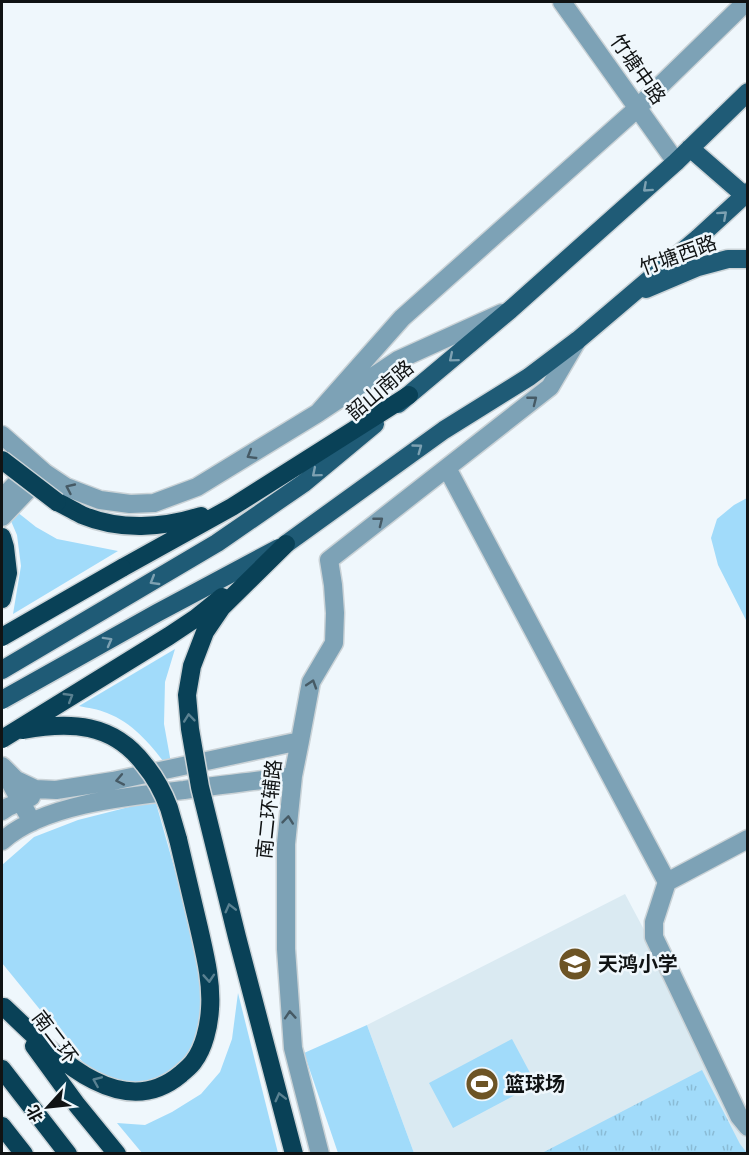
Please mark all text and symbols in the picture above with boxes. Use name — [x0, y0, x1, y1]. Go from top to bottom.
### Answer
street label: 竹塘中路 — [605, 30, 670, 109]
one-way arrow — [643, 181, 654, 192]
one-way arrow — [716, 211, 727, 222]
street label: 竹塘西路 — [637, 231, 720, 280]
one-way arrow — [449, 351, 460, 362]
street label: 韶山南路 — [342, 356, 418, 425]
one-way arrow — [526, 397, 537, 408]
one-way arrow — [412, 444, 423, 455]
one-way arrow — [247, 447, 257, 459]
one-way arrow — [312, 465, 323, 476]
one-way arrow — [66, 484, 77, 496]
one-way arrow — [373, 517, 384, 528]
one-way arrow — [150, 574, 160, 585]
one-way arrow — [101, 637, 112, 648]
one-way arrow — [305, 680, 317, 690]
one-way arrow — [63, 693, 73, 705]
one-way arrow — [183, 713, 196, 722]
street label: 南二环辅路 — [253, 758, 286, 860]
one-way arrow — [115, 773, 125, 786]
one-way arrow — [281, 815, 294, 825]
one-way arrow — [224, 904, 237, 914]
school or university icon: 天鸿小学 — [557, 946, 593, 982]
place label: 天鸿小学 — [598, 953, 678, 976]
one-way arrow — [202, 974, 215, 983]
street label: 南二环 — [27, 1006, 82, 1068]
one-way arrow — [284, 1010, 297, 1019]
sports icon: 篮球场 — [464, 1066, 500, 1102]
place label: 篮球场 — [505, 1073, 565, 1096]
one-way arrow — [92, 1076, 103, 1088]
north arrow — [18, 1077, 78, 1137]
one-way arrow — [274, 1092, 287, 1102]
text: 北 — [23, 1102, 47, 1125]

